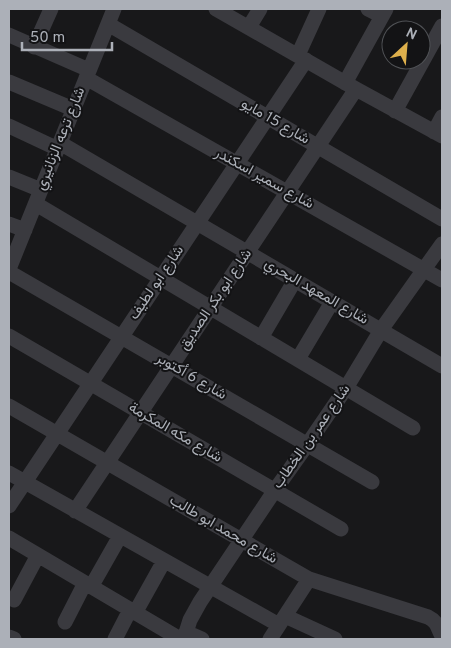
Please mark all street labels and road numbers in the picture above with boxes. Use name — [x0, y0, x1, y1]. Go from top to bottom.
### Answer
street label: شارع ترعه الزنانيري — [32, 85, 92, 194]
street label: شارع 15 مايو — [237, 95, 313, 149]
street label: شارع سمير اسكندر — [210, 143, 317, 214]
street label: شارع ابو لطيف — [125, 242, 189, 324]
street label: شارع ابو بكر الصديق — [175, 246, 257, 354]
street label: شارع المعهد البحري — [259, 254, 372, 331]
street label: شارع 6 أكتوبر — [151, 349, 230, 405]
street label: شارع عمر بن الخطاب — [269, 381, 355, 493]
street label: شارع مكه المكرمة — [125, 398, 225, 468]
street label: شارع محمد ابو طالب — [165, 491, 281, 569]

